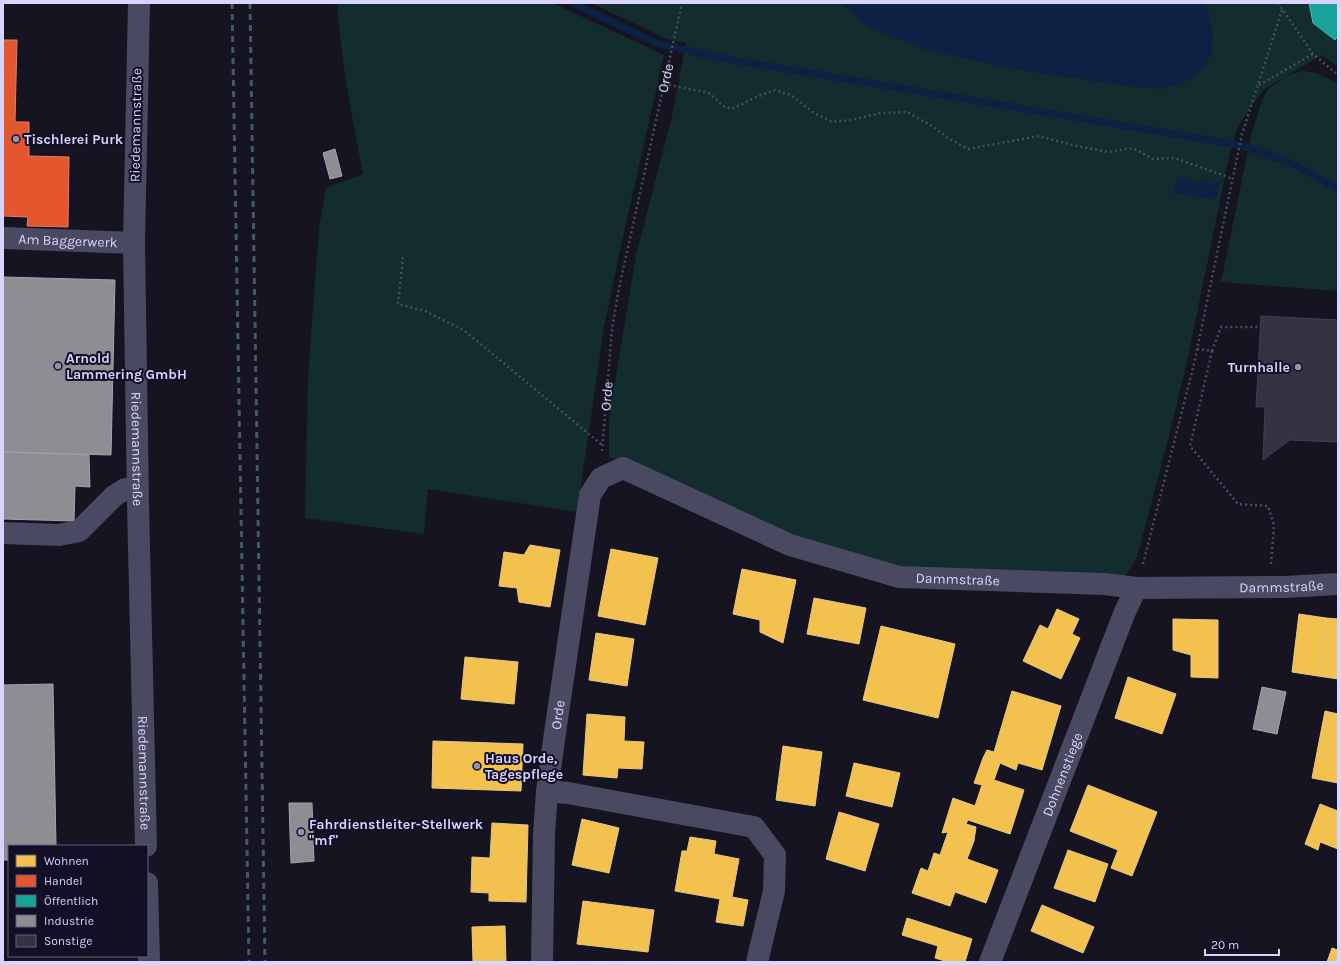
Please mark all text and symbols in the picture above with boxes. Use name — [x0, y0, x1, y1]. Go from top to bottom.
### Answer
street label: Orde — [654, 62, 677, 94]
street label: Riedemannstraße — [127, 68, 145, 182]
place label: Tischlerei Purk — [24, 131, 124, 148]
marker: Tischlerei Purk — [11, 134, 21, 144]
street label: Am Baggerwerk — [18, 230, 118, 251]
place label: Arnold Lammering GmbH — [66, 350, 187, 383]
place label: Turnhalle — [1228, 359, 1290, 376]
marker: Arnold Lammering GmbH — [53, 361, 63, 371]
marker: Turnhalle — [1293, 362, 1303, 372]
street label: Orde — [597, 381, 616, 412]
street label: Riedemannstraße — [128, 392, 147, 506]
street label: Dammstraße — [915, 569, 1000, 589]
street label: Dammstraße — [1239, 576, 1324, 596]
street label: Orde — [547, 699, 568, 731]
street label: Riedemannstraße — [134, 715, 154, 830]
street label: Dohnenstiege — [1038, 730, 1086, 819]
place label: Haus Orde, Tagespflege — [485, 750, 563, 783]
marker: Haus Orde, Tagespflege — [472, 761, 482, 771]
place label: Fahrdienstleiter-Stellwerk "mf" — [309, 816, 484, 849]
marker: Fahrdienstleiter-Stellwerk "mf" — [296, 827, 306, 837]
legend — [8, 845, 148, 957]
text: Wohnen — [44, 854, 89, 868]
text: Handel — [44, 874, 83, 888]
text: Öffentlich — [44, 894, 98, 908]
text: Industrie — [44, 914, 94, 928]
scale bar — [1205, 931, 1279, 957]
text: Sonstige — [44, 934, 92, 948]
text: 20 m — [1211, 938, 1239, 952]

